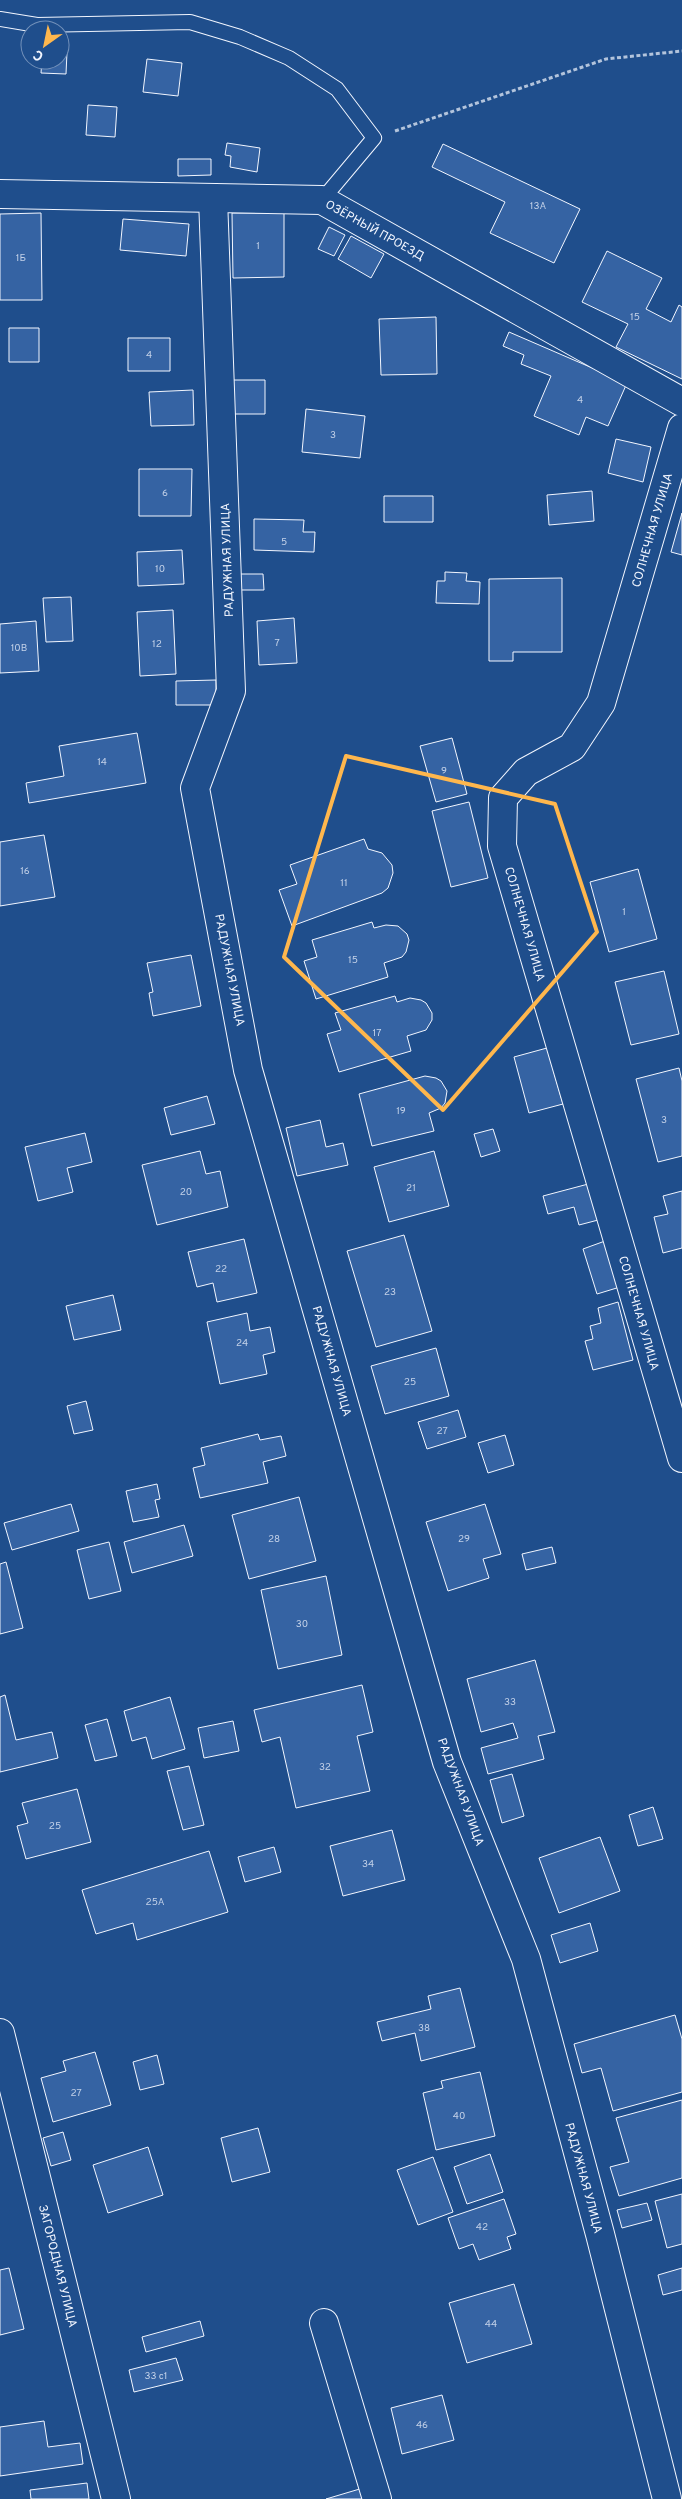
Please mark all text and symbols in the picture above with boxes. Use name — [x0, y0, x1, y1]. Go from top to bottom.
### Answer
north arrow — [20, 20, 70, 70]
text: С — [30, 45, 47, 64]
street label: ОЗЁРНЫЙ ПРОЕЗД — [322, 197, 427, 265]
house number: 13А — [530, 200, 546, 213]
house number: 1 — [256, 240, 260, 253]
house number: 1Б — [16, 252, 26, 265]
house number: 15 — [630, 311, 640, 324]
house number: 4 — [146, 349, 152, 362]
house number: 4 — [577, 394, 583, 407]
house number: 3 — [330, 429, 336, 442]
street label: СОЛНЕЧНАЯ УЛИЦА — [629, 471, 677, 589]
house number: 6 — [162, 487, 168, 500]
street label: РАДУЖНАЯ УЛИЦА — [218, 503, 238, 617]
house number: 5 — [281, 536, 287, 549]
house number: 10 — [155, 563, 165, 576]
house number: 7 — [274, 637, 280, 650]
house number: 12 — [152, 638, 162, 651]
house number: 10В — [11, 642, 27, 655]
house number: 14 — [97, 756, 107, 769]
house number: 9 — [441, 765, 447, 778]
house number: 16 — [20, 865, 30, 878]
street label: СОЛНЕЧНАЯ УЛИЦА — [500, 865, 548, 983]
house number: 11 — [340, 877, 348, 890]
house number: 1 — [622, 906, 626, 919]
street label: РАДУЖНАЯ УЛИЦА — [210, 913, 248, 1028]
house number: 15 — [348, 954, 358, 967]
house number: 17 — [373, 1027, 381, 1040]
house number: 19 — [396, 1105, 406, 1118]
house number: 3 — [661, 1114, 667, 1127]
house number: 21 — [406, 1182, 416, 1195]
house number: 20 — [180, 1186, 192, 1199]
street label: СОЛНЕЧНАЯ УЛИЦА — [614, 1254, 662, 1372]
house number: 22 — [215, 1263, 227, 1276]
house number: 23 — [384, 1286, 396, 1299]
street label: РАДУЖНАЯ УЛИЦА — [308, 1304, 354, 1418]
house number: 24 — [236, 1337, 248, 1350]
house number: 25 — [404, 1376, 416, 1389]
house number: 27 — [436, 1425, 448, 1438]
house number: 28 — [268, 1533, 280, 1546]
house number: 29 — [458, 1533, 470, 1546]
house number: 30 — [296, 1618, 308, 1631]
house number: 33 — [504, 1696, 516, 1709]
street label: РАДУЖНАЯ УЛИЦА — [433, 1736, 487, 1849]
house number: 32 — [319, 1761, 331, 1774]
house number: 25 — [49, 1820, 61, 1833]
house number: 34 — [362, 1858, 374, 1871]
house number: 25А — [146, 1896, 165, 1909]
house number: 38 — [418, 2022, 430, 2035]
house number: 27 — [70, 2087, 82, 2100]
house number: 40 — [453, 2110, 465, 2123]
street label: РАДУЖНАЯ УЛИЦА — [561, 2121, 606, 2235]
street label: ЗАГОРОДНАЯ УЛИЦА — [34, 2203, 80, 2329]
house number: 42 — [476, 2221, 488, 2234]
house number: 44 — [485, 2318, 497, 2331]
house number: 33 с1 — [144, 2370, 168, 2383]
house number: 46 — [416, 2419, 428, 2432]

